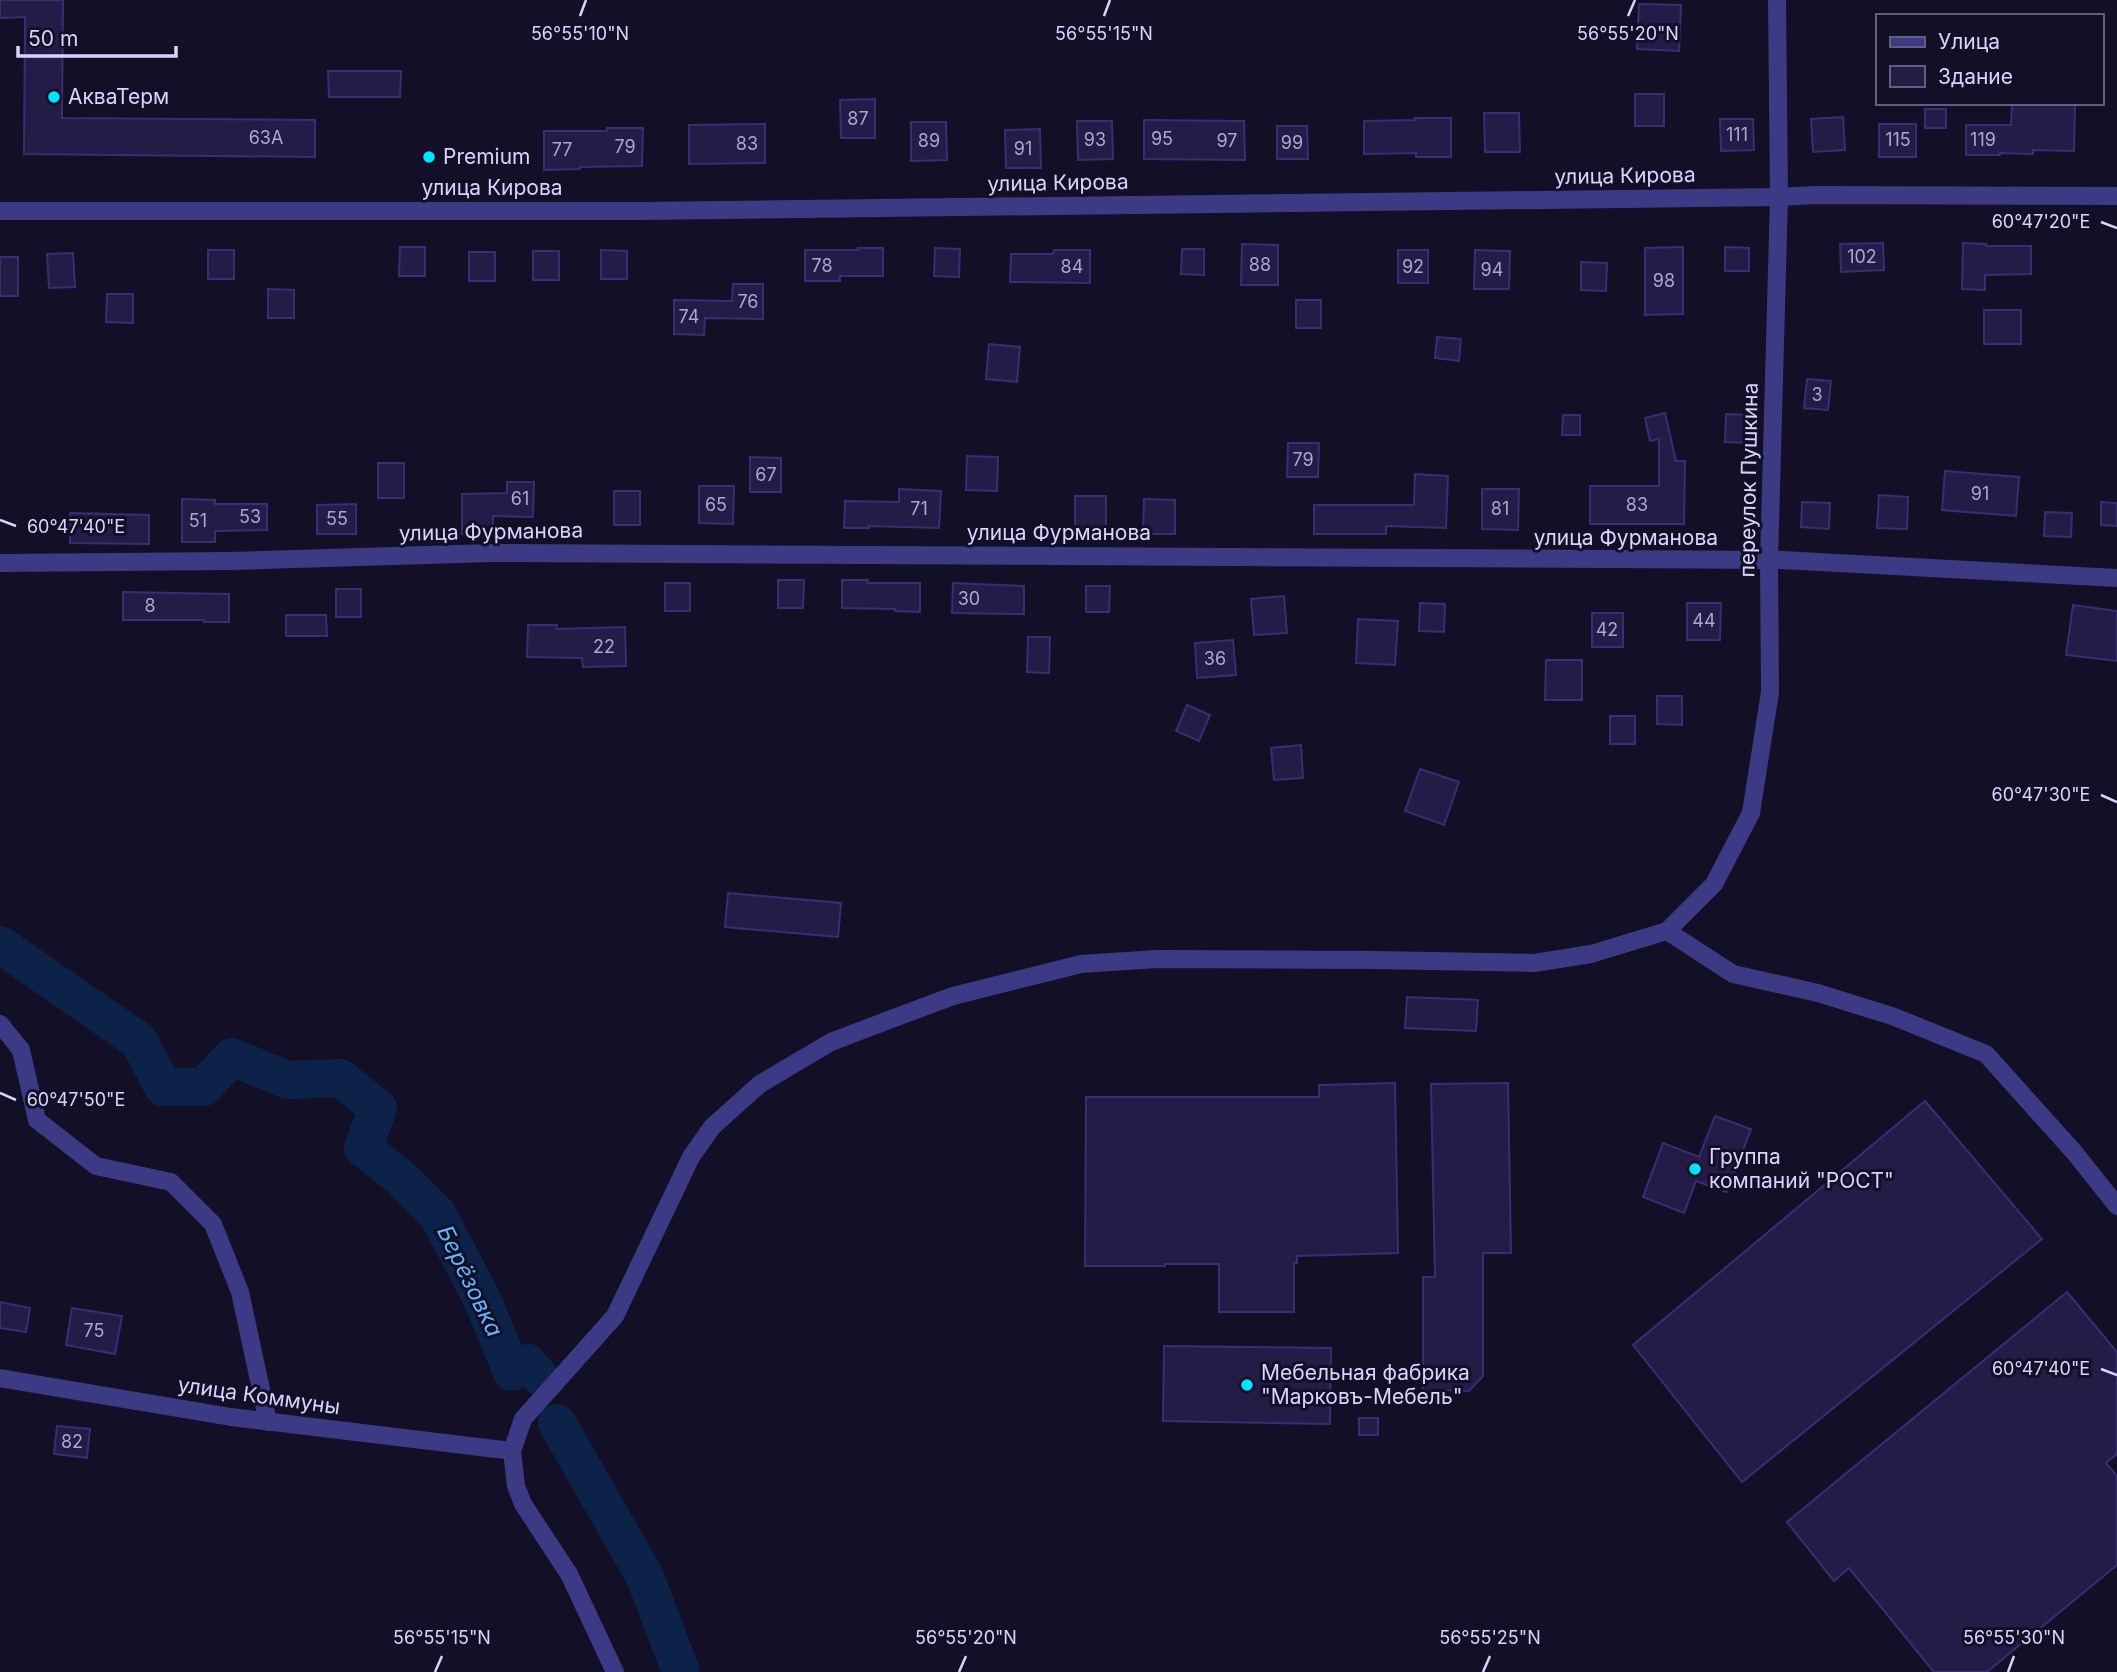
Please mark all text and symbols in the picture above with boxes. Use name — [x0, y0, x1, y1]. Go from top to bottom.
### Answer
scale bar — [18, 14, 175, 58]
legend — [1876, 14, 2103, 105]
text: 56°55'10"N — [531, 23, 629, 44]
text: 56°55'15"N — [1055, 23, 1153, 44]
text: 56°55'20"N — [1577, 23, 1679, 44]
text: 50 m — [28, 26, 78, 51]
text: Улица — [1938, 29, 2000, 54]
text: Здание — [1938, 64, 2013, 89]
place label: АкваТерм — [68, 84, 169, 109]
marker: АкваТерм — [46, 89, 62, 105]
house number: 87 — [847, 108, 869, 129]
house number: 111 — [1726, 124, 1748, 145]
house number: 63А — [249, 127, 283, 148]
house number: 95 — [1151, 128, 1173, 149]
house number: 93 — [1084, 129, 1106, 150]
house number: 115 — [1885, 129, 1911, 150]
house number: 119 — [1970, 129, 1996, 150]
house number: 89 — [918, 130, 940, 151]
house number: 97 — [1217, 130, 1238, 151]
house number: 99 — [1281, 132, 1303, 153]
house number: 83 — [736, 133, 758, 154]
house number: 79 — [614, 136, 636, 157]
house number: 91 — [1014, 138, 1032, 159]
house number: 77 — [552, 139, 572, 160]
place label: Premium — [443, 144, 531, 169]
marker: Premium — [421, 149, 437, 165]
street label: улица Кирова — [1554, 162, 1696, 189]
street label: улица Кирова — [987, 169, 1129, 196]
street label: улица Кирова — [421, 175, 563, 200]
text: 60°47'20"E — [1992, 211, 2090, 232]
house number: 102 — [1847, 246, 1877, 267]
house number: 88 — [1249, 254, 1271, 275]
house number: 78 — [811, 255, 833, 276]
house number: 84 — [1061, 256, 1083, 277]
house number: 92 — [1402, 256, 1424, 277]
house number: 94 — [1481, 259, 1503, 280]
house number: 98 — [1653, 270, 1675, 291]
house number: 76 — [737, 291, 759, 312]
house number: 74 — [679, 306, 699, 327]
street label: переулок Пушкина — [1734, 382, 1763, 578]
house number: 3 — [1811, 384, 1823, 405]
house number: 79 — [1292, 449, 1314, 470]
house number: 67 — [755, 464, 777, 485]
house number: 91 — [1971, 483, 1989, 504]
house number: 61 — [511, 488, 529, 509]
house number: 65 — [705, 494, 727, 515]
house number: 83 — [1626, 494, 1648, 515]
house number: 71 — [910, 498, 928, 519]
house number: 81 — [1491, 498, 1509, 519]
house number: 53 — [239, 506, 261, 527]
house number: 55 — [326, 508, 348, 529]
house number: 51 — [189, 510, 207, 531]
text: 60°47'40"E — [27, 516, 125, 537]
street label: улица Фурманова — [399, 517, 583, 546]
street label: улица Фурманова — [967, 520, 1151, 545]
street label: улица Фурманова — [1534, 525, 1718, 550]
house number: 30 — [958, 588, 980, 609]
house number: 8 — [144, 595, 156, 616]
house number: 44 — [1692, 610, 1716, 631]
house number: 42 — [1596, 619, 1618, 640]
house number: 22 — [593, 636, 615, 657]
house number: 36 — [1204, 648, 1226, 669]
text: 60°47'30"E — [1992, 784, 2090, 805]
text: 60°47'50"E — [27, 1089, 125, 1110]
place label: Группа компаний "РОСТ" — [1709, 1144, 1894, 1193]
marker: Группа компаний "РОСТ" — [1687, 1161, 1703, 1177]
water label: Берёзовка — [431, 1221, 509, 1341]
house number: 75 — [84, 1320, 104, 1341]
text: 60°47'40"E — [1992, 1358, 2090, 1379]
place label: Мебельная фабрика "Марковъ-Мебель" — [1261, 1360, 1470, 1409]
street label: улица Коммуны — [176, 1372, 342, 1419]
marker: Мебельная фабрика "Марковъ-Мебель" — [1239, 1377, 1255, 1393]
house number: 82 — [61, 1431, 83, 1452]
text: 56°55'15"N — [393, 1627, 491, 1648]
text: 56°55'20"N — [915, 1627, 1017, 1648]
text: 56°55'25"N — [1439, 1627, 1541, 1648]
text: 56°55'30"N — [1963, 1627, 2065, 1648]

